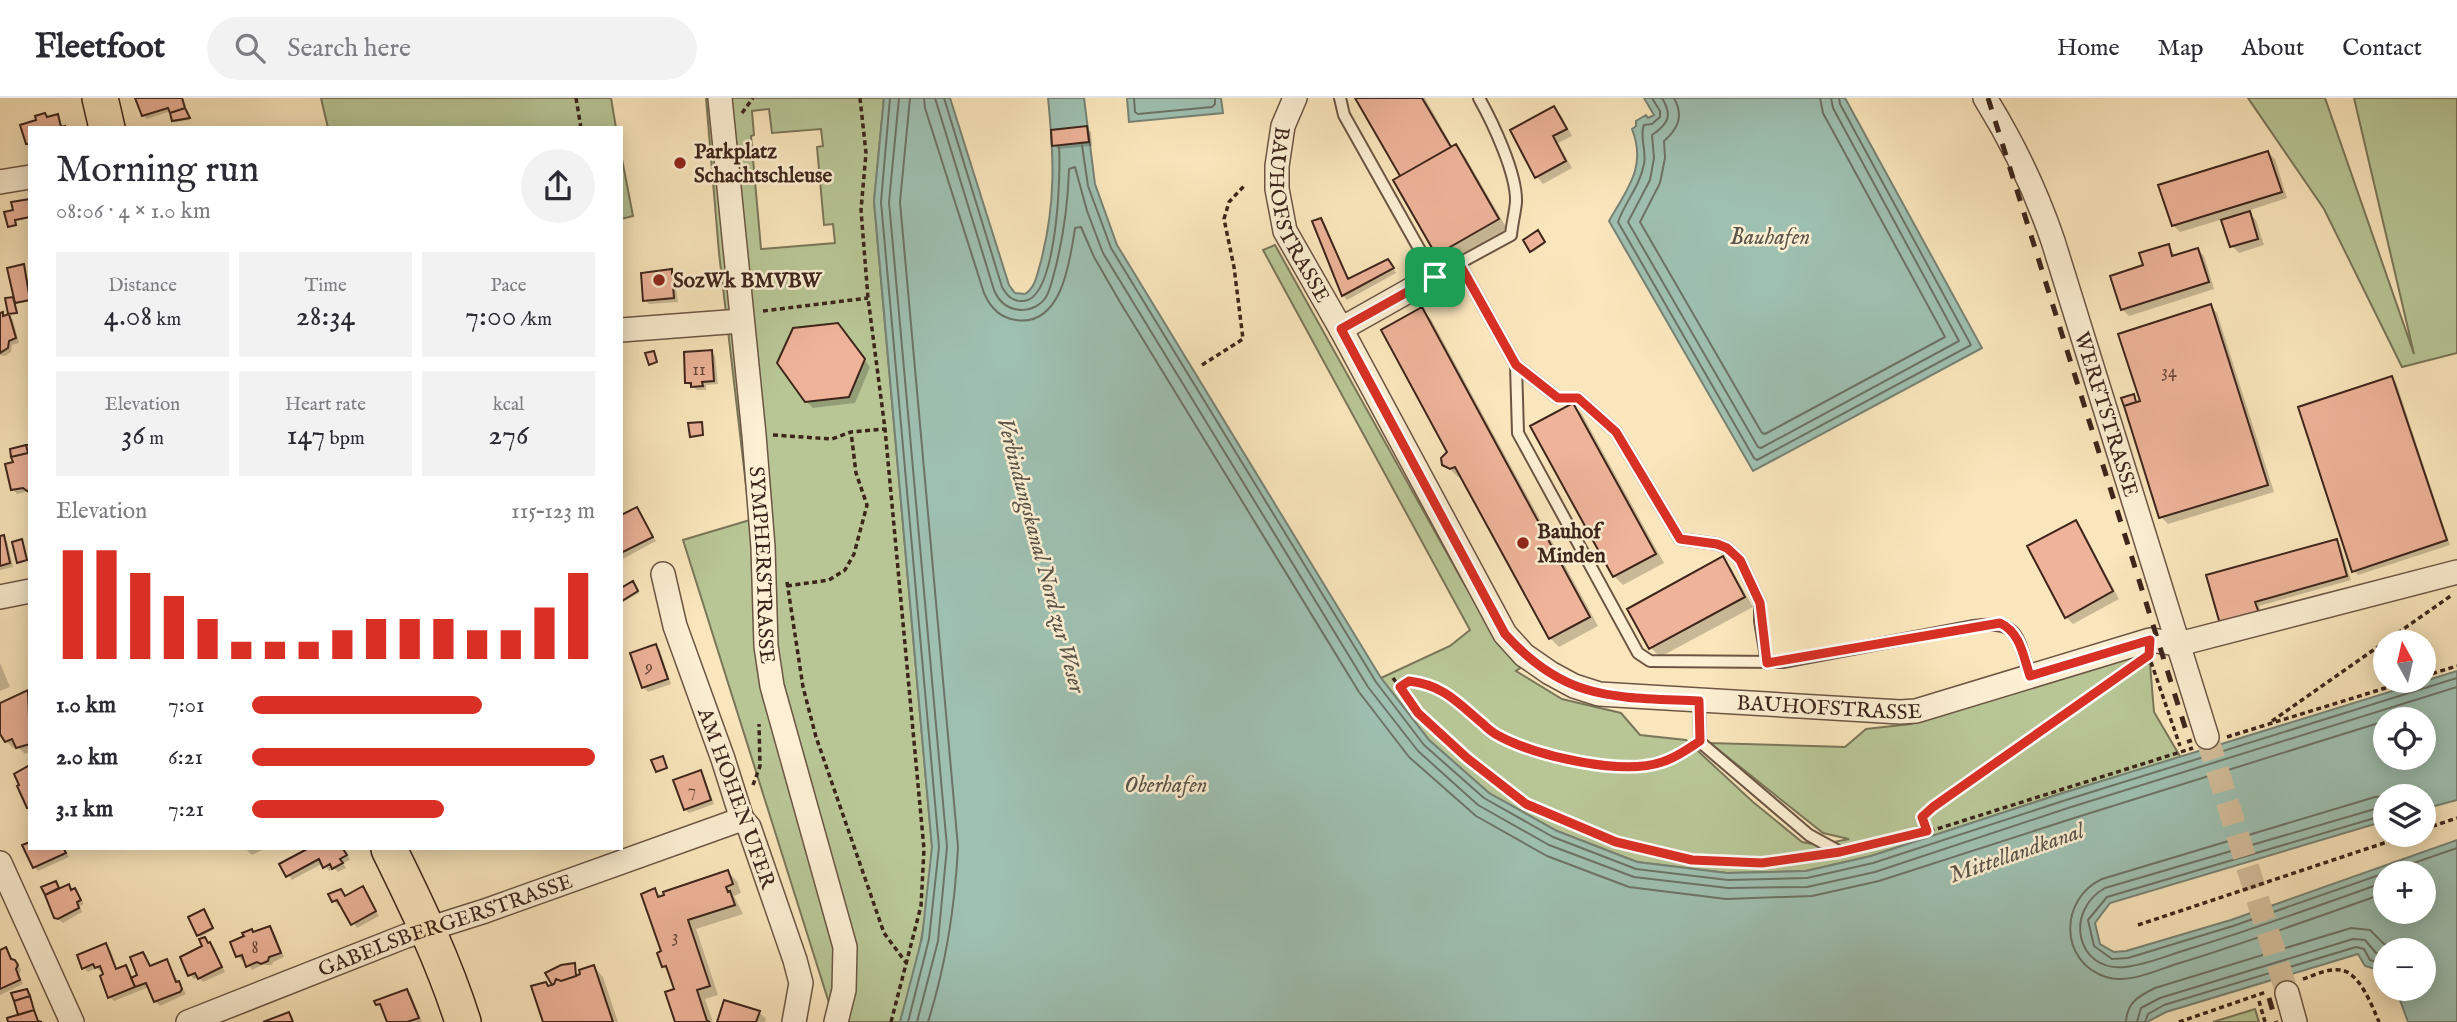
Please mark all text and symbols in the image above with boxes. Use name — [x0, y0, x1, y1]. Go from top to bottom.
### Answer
search box — [207, 17, 697, 80]
text: Fleetfoot — [35, 27, 165, 69]
icon: search — [231, 29, 269, 67]
text: Search here — [287, 32, 411, 65]
text: Home — [2057, 33, 2120, 64]
text: Map — [2158, 33, 2204, 64]
text: About — [2242, 33, 2304, 64]
text: Contact — [2342, 33, 2422, 64]
street label: BAUHOFSTRASSE — [1261, 124, 1335, 308]
place label: Parkplatz Schachtschleuse — [694, 139, 833, 190]
text: Morning run — [56, 147, 259, 195]
button: share — [521, 149, 595, 223]
marker: Parkplatz Schachtschleuse — [672, 155, 688, 171]
text: 08:06 · 4 × 1.0 km — [56, 197, 211, 226]
water label: Bauhafen — [1730, 223, 1810, 252]
pin — [1405, 247, 1465, 307]
icon: arrive — [1416, 258, 1454, 296]
place label: SozWk BMVBW — [673, 268, 823, 295]
marker: SozWk BMVBW — [651, 272, 667, 288]
text: Distance — [108, 274, 177, 298]
text: Time — [304, 274, 347, 298]
text: Pace — [491, 274, 526, 298]
text: 4.08 — [104, 298, 152, 336]
text: 28:34 — [296, 298, 355, 336]
text: 7:00 — [465, 298, 516, 336]
text: km — [152, 308, 181, 332]
text: /km — [516, 308, 552, 332]
street label: WERFTSTRASSE — [2067, 329, 2144, 501]
house number: 11 — [692, 359, 706, 382]
house number: 34 — [2161, 361, 2177, 384]
text: Elevation — [105, 393, 180, 417]
text: Heart rate — [285, 393, 366, 417]
text: kcal — [493, 393, 524, 417]
water label: Verbindungskanal Nord zur Weser — [989, 415, 1092, 698]
text: 36 — [121, 417, 145, 455]
text: 147 — [286, 417, 325, 455]
text: 276 — [488, 417, 529, 455]
text: m — [145, 427, 164, 451]
text: bpm — [325, 427, 365, 451]
street label: SYMPHERSTRASSE — [742, 465, 781, 666]
text: Elevation — [56, 497, 147, 526]
text: 115–123 m — [511, 497, 595, 526]
place label: Bauhof Minden — [1537, 519, 1606, 570]
marker: Bauhof Minden — [1515, 535, 1531, 551]
north arrow — [2373, 630, 2436, 693]
map controls — [2373, 630, 2436, 1001]
house number: 9 — [644, 656, 653, 679]
street label: BAUHOFSTRASSE — [1736, 690, 1923, 727]
text: 1.0 km — [56, 691, 116, 720]
text: 7:01 — [168, 691, 205, 720]
street label: AM HOHEN UFER — [690, 703, 781, 894]
button: locate — [2373, 707, 2436, 770]
text: 2.0 km — [56, 743, 118, 772]
text: 6:21 — [168, 743, 203, 772]
water label: Oberhafen — [1124, 771, 1208, 800]
house number: 7 — [688, 780, 696, 803]
button: layers — [2373, 784, 2436, 847]
text: 3.1 km — [56, 795, 113, 824]
text: 7:21 — [168, 795, 204, 824]
water label: Mittellandkanal — [1945, 816, 2089, 890]
button: + — [2373, 861, 2436, 924]
street label: GABELSBERGERSTRASSE — [315, 869, 577, 984]
house number: 3 — [672, 926, 678, 949]
house number: 8 — [251, 937, 259, 960]
button: − — [2373, 938, 2436, 1001]

